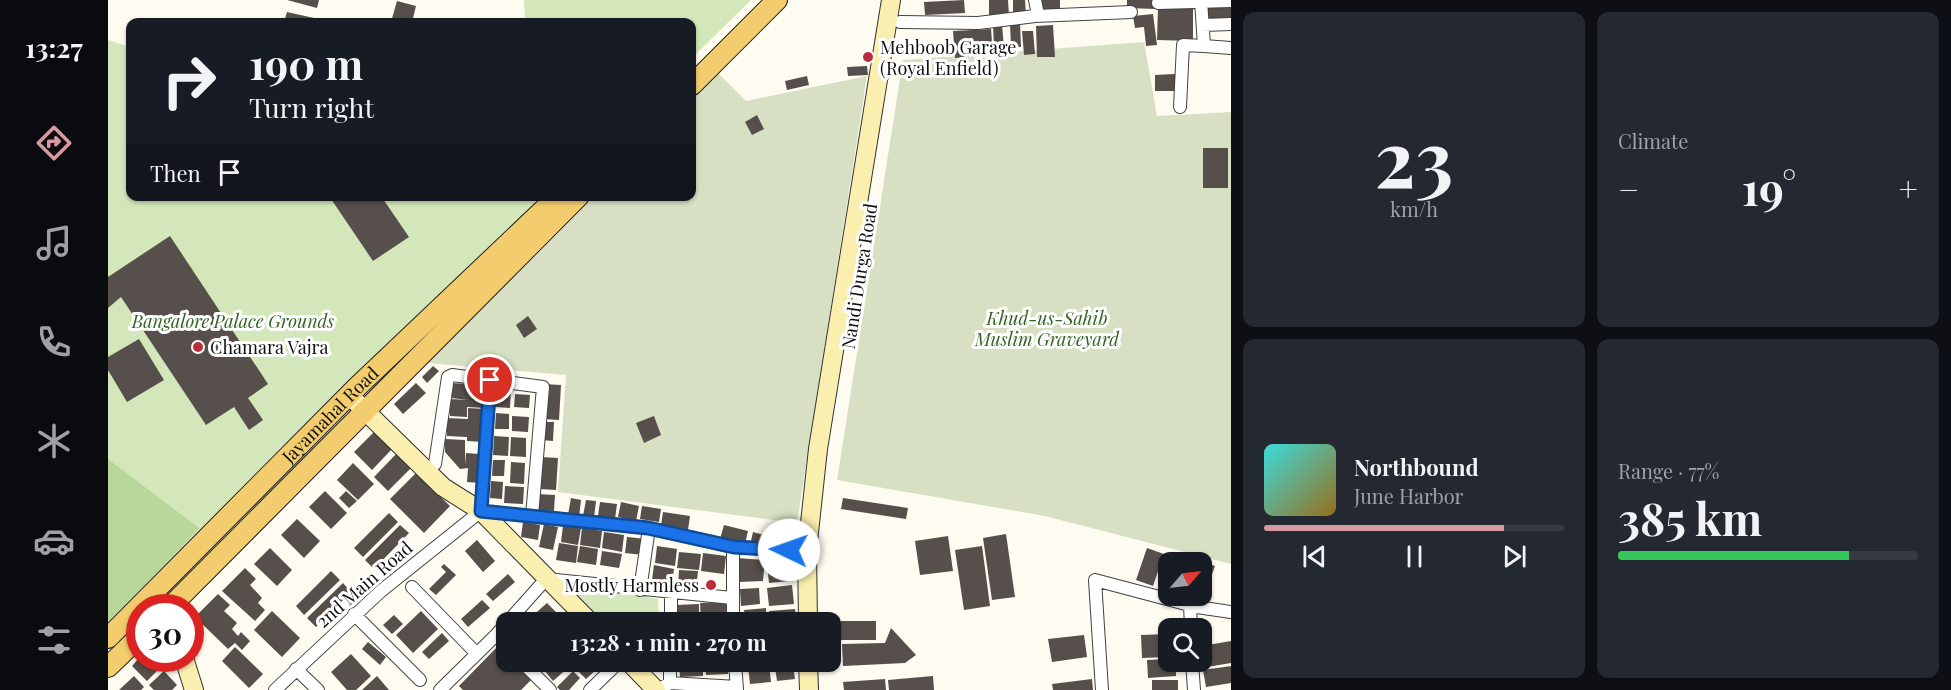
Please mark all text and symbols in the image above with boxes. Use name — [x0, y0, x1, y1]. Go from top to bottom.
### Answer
text: 13:27 — [25, 29, 83, 65]
text: 190 m — [249, 35, 363, 91]
place label: Mehboob Garage (Royal Enfield) — [880, 35, 1016, 80]
icon: right — [150, 42, 228, 120]
marker: Mehboob Garage (Royal Enfield) — [861, 50, 875, 64]
text: Turn right — [249, 89, 374, 125]
text: 23 — [1375, 104, 1453, 208]
icon: directions — [33, 122, 75, 164]
text: Climate — [1618, 127, 1688, 154]
icon: arrive — [213, 156, 246, 189]
text: 19° — [1742, 157, 1796, 217]
text: Then — [150, 158, 201, 188]
text: − — [1618, 166, 1639, 210]
text: + — [1899, 166, 1918, 210]
text: km/h — [1390, 195, 1438, 222]
street label: Nandi Durga Road — [836, 201, 882, 351]
icon: music — [33, 222, 75, 264]
park label: Khud-us-Sahib Muslim Graveyard — [974, 306, 1120, 351]
park label: Bangalore Palace Grounds — [131, 309, 334, 333]
icon: phone — [33, 321, 75, 363]
place label: Chamara Vajra — [210, 335, 329, 359]
marker: Chamara Vajra — [191, 340, 205, 354]
pin — [464, 354, 515, 405]
street label: Jayamahal Road — [276, 361, 384, 469]
icon: arrive — [473, 363, 506, 396]
icon: climate — [33, 420, 75, 462]
text: Northbound — [1354, 452, 1479, 482]
text: Range · 77% — [1618, 457, 1719, 484]
text: June Harbor — [1354, 482, 1464, 509]
text: 385 km — [1618, 487, 1762, 547]
position arrow — [757, 518, 821, 582]
icon: car — [33, 520, 75, 562]
street label: 2nd Main Road — [311, 535, 418, 633]
icon: previous — [1298, 540, 1331, 573]
icon: pause — [1398, 540, 1431, 573]
icon: next — [1498, 540, 1531, 573]
north arrow — [1158, 552, 1212, 606]
map controls — [1158, 552, 1212, 672]
place label: Mostly Harmless — [564, 573, 699, 597]
marker: Mostly Harmless — [704, 578, 718, 592]
speed limit sign: 30 — [126, 594, 204, 672]
button: search — [1158, 618, 1212, 672]
icon: filters — [33, 619, 75, 661]
text: 13:28 · 1 min · 270 m — [570, 627, 767, 657]

